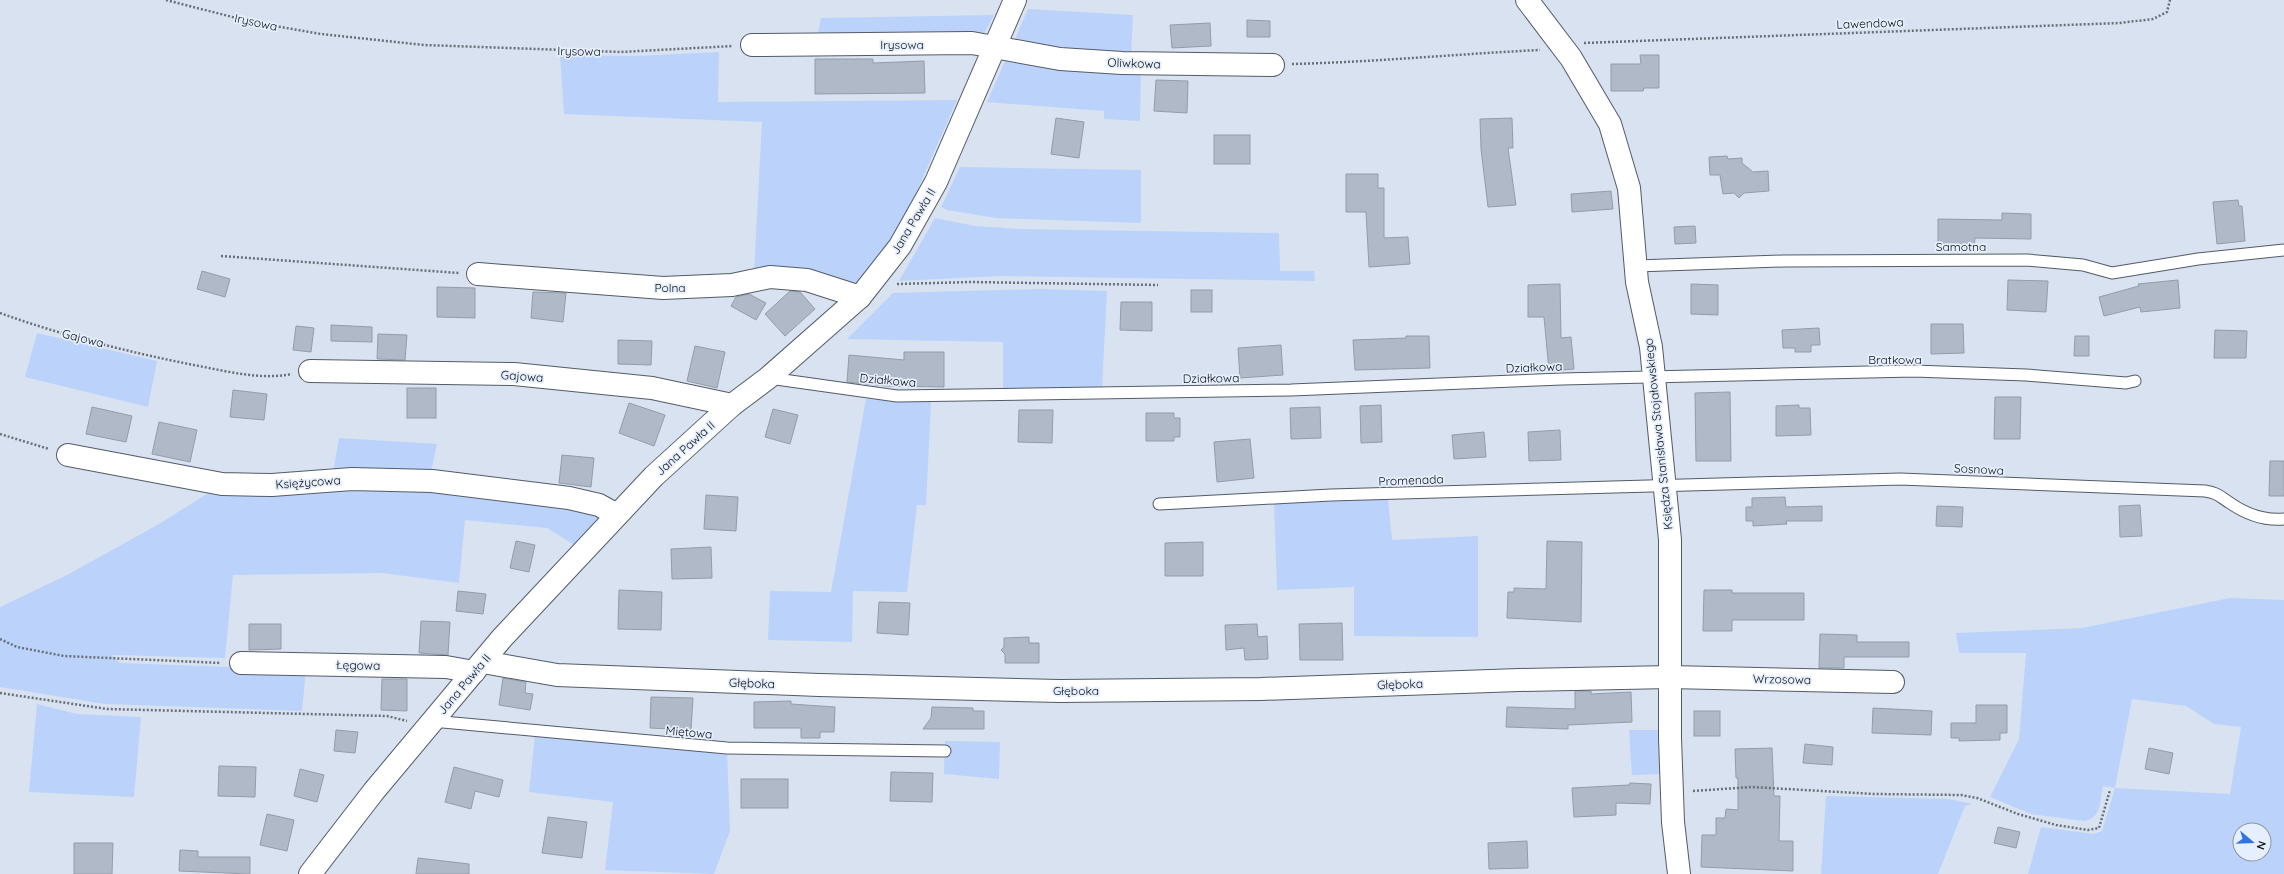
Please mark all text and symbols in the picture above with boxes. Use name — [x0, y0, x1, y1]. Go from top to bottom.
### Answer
street label: Irysowa — [233, 10, 279, 34]
street label: Lawendowa — [1836, 14, 1904, 32]
street label: Irysowa — [880, 37, 924, 52]
street label: Irysowa — [557, 43, 601, 59]
street label: Oliwkowa — [1107, 55, 1161, 71]
street label: Jana Pawła II — [887, 185, 939, 257]
street label: Samotna — [1936, 239, 1986, 254]
street label: Polna — [654, 280, 686, 295]
street label: Gajowa — [61, 326, 105, 350]
street label: Księdza Stanisława Stojałowskiego — [1640, 337, 1676, 531]
street label: Bratkowa — [1868, 352, 1922, 367]
street label: Działkowa — [1505, 359, 1563, 375]
street label: Gajowa — [500, 367, 544, 385]
street label: Działkowa — [859, 370, 917, 390]
street label: Działkowa — [1183, 370, 1239, 386]
street label: Jana Pawła II — [652, 418, 718, 478]
street label: Sosnowa — [1954, 460, 2004, 478]
street label: Promenada — [1378, 471, 1444, 489]
street label: Księżycowa — [275, 472, 341, 492]
street label: Jana Pawła II — [434, 651, 494, 717]
street label: Łęgowa — [336, 657, 380, 673]
street label: Wrzosowa — [1753, 671, 1811, 687]
street label: Głęboka — [729, 675, 775, 691]
street label: Głęboka — [1377, 676, 1423, 692]
street label: Głęboka — [1053, 683, 1099, 698]
street label: Miętowa — [665, 722, 713, 742]
north arrow — [2232, 822, 2272, 862]
text: N — [2254, 839, 2269, 851]

